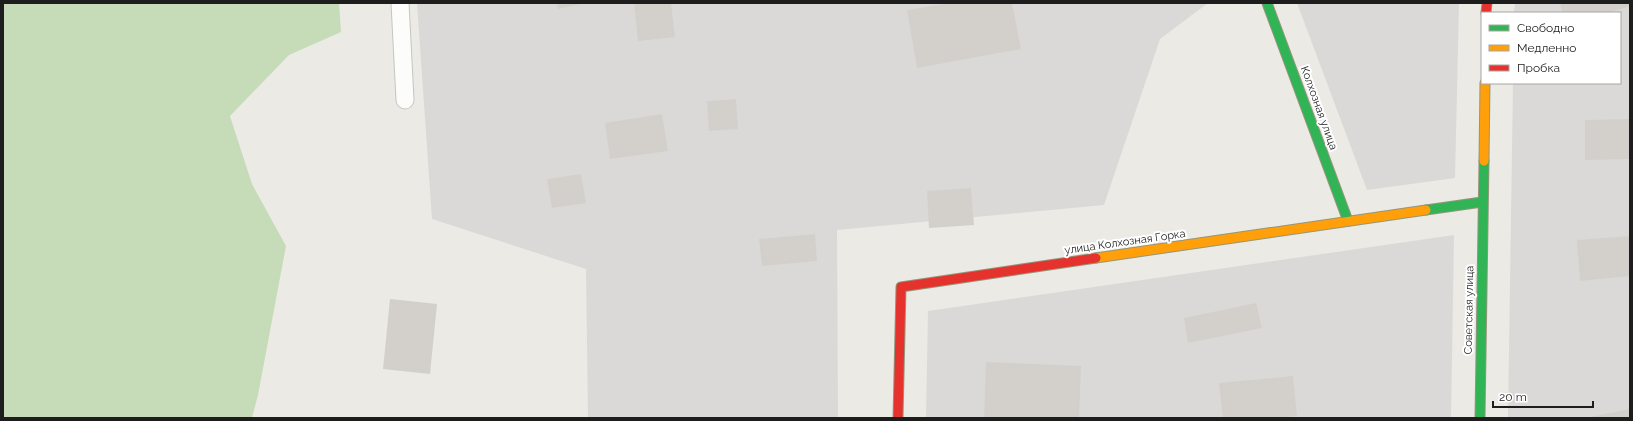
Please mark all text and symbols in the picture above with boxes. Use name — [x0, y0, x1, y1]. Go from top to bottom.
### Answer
legend — [1481, 12, 1621, 84]
text: Свободно — [1517, 21, 1574, 35]
text: Медленно — [1517, 41, 1576, 55]
text: Пробка — [1517, 61, 1560, 75]
street label: Колхозная улица — [1298, 64, 1340, 152]
street label: улица Колхозная Горка — [1064, 227, 1186, 257]
street label: Советская улица — [1462, 266, 1476, 354]
scale bar — [1493, 383, 1593, 409]
text: 20 m — [1499, 390, 1527, 404]

